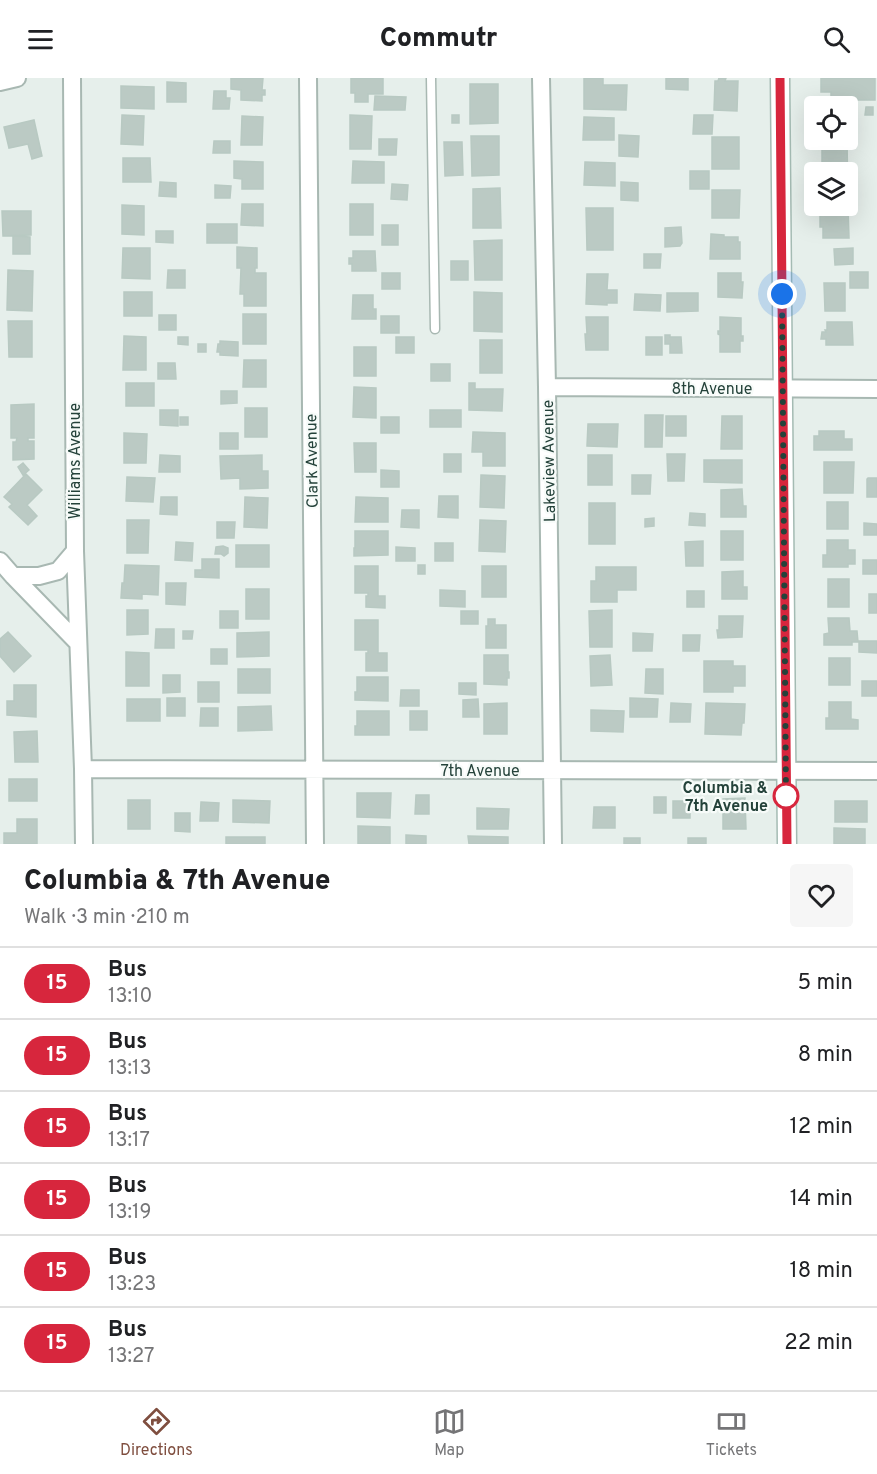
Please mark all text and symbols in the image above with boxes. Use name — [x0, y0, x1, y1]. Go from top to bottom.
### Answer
text: Commutr — [380, 22, 497, 56]
icon: menu — [24, 23, 57, 56]
icon: search — [820, 23, 853, 56]
map controls — [804, 96, 858, 216]
button: locate — [804, 96, 858, 150]
button: layers — [804, 162, 858, 216]
your location — [767, 279, 797, 309]
street label: 8th Avenue — [672, 380, 752, 400]
street label: Lakeview Avenue — [539, 400, 561, 522]
street label: Williams Avenue — [66, 403, 86, 519]
street label: Clark Avenue — [302, 414, 324, 508]
street label: 7th Avenue — [440, 762, 520, 782]
place label: Columbia & 7th Avenue — [683, 779, 768, 817]
marker: Columbia & 7th Avenue — [773, 783, 799, 809]
text: Columbia & 7th Avenue — [24, 864, 331, 900]
button: heart — [790, 864, 853, 927]
text: Walk · 3 min · 210 m — [24, 905, 190, 931]
text: Bus — [108, 957, 147, 984]
text: 15 — [46, 970, 68, 997]
text: 5 min — [798, 970, 853, 997]
text: 13:10 — [108, 984, 152, 1010]
text: Bus — [108, 1029, 147, 1056]
text: 15 — [46, 1042, 68, 1069]
text: 8 min — [798, 1042, 853, 1069]
text: 13:13 — [108, 1056, 152, 1082]
text: Bus — [108, 1101, 147, 1128]
text: 15 — [46, 1114, 68, 1141]
text: 12 min — [790, 1114, 853, 1141]
text: 13:17 — [108, 1128, 150, 1154]
text: Bus — [108, 1173, 147, 1200]
text: 15 — [46, 1186, 68, 1213]
text: 14 min — [790, 1186, 853, 1213]
text: 13:19 — [108, 1200, 151, 1226]
text: Bus — [108, 1245, 147, 1272]
text: 15 — [46, 1258, 68, 1285]
text: 18 min — [790, 1258, 853, 1285]
text: 13:23 — [108, 1272, 156, 1298]
text: Bus — [108, 1317, 147, 1344]
text: 15 — [46, 1330, 68, 1357]
text: 22 min — [784, 1330, 853, 1357]
text: 13:27 — [108, 1344, 154, 1370]
tab: Directions — [120, 1405, 193, 1461]
tab: Map — [433, 1405, 466, 1461]
tab: Tickets — [706, 1405, 757, 1461]

